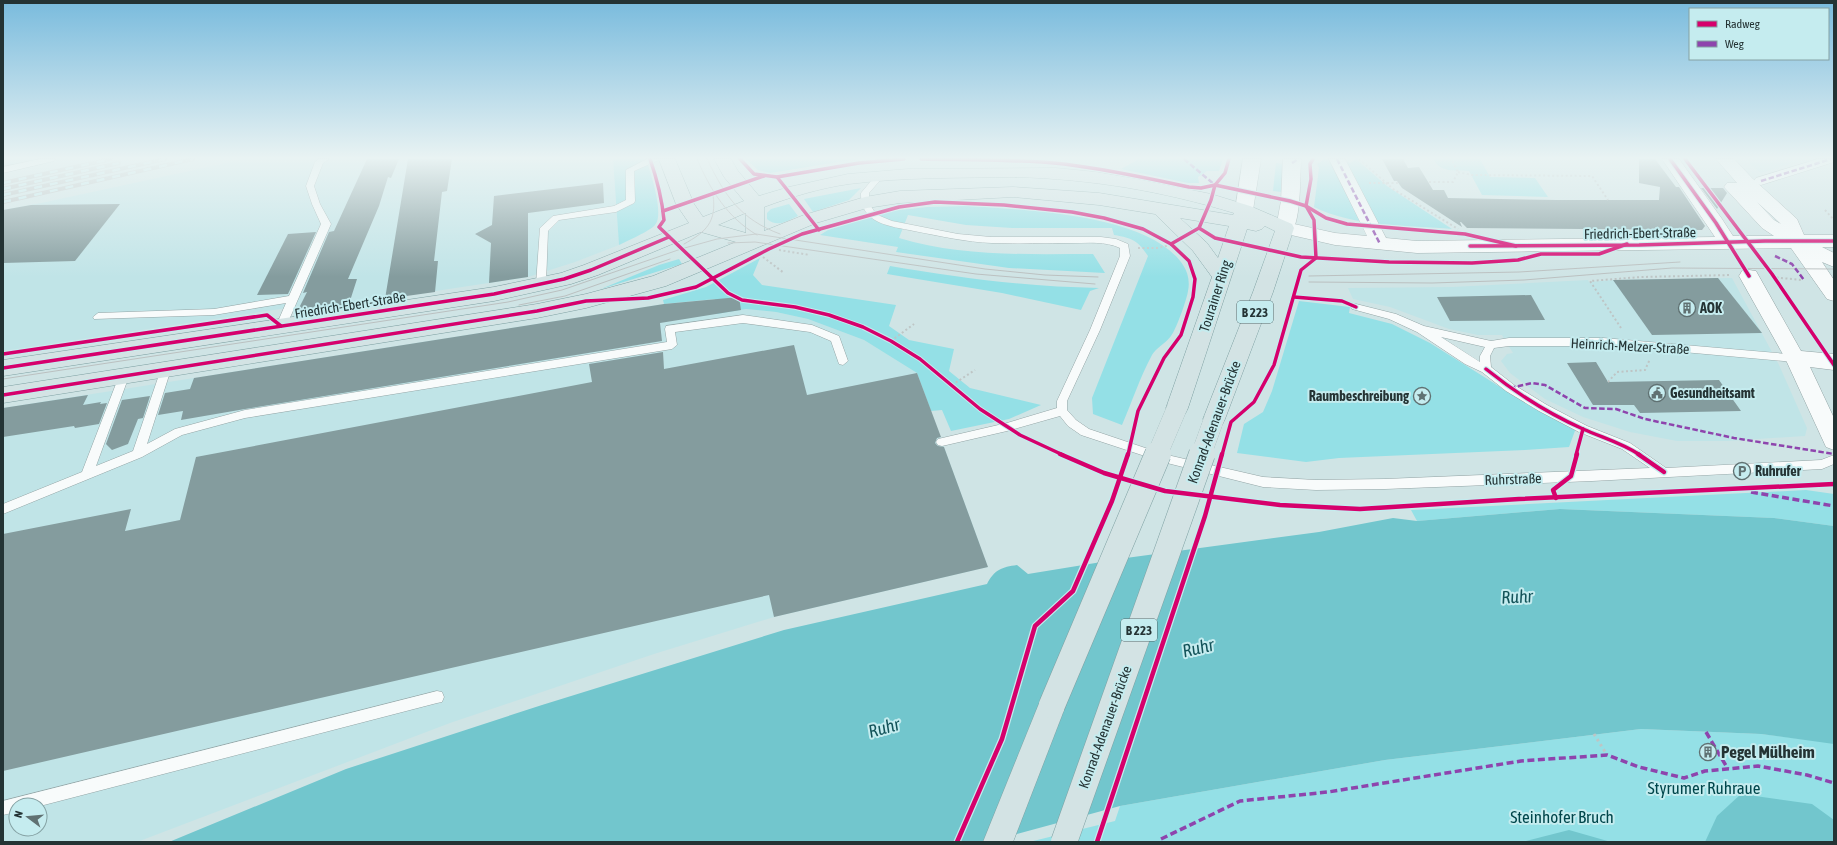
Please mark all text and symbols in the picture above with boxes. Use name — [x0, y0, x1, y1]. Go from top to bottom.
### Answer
legend — [1689, 8, 1829, 60]
text: Radweg — [1725, 17, 1761, 31]
text: Weg — [1725, 37, 1745, 51]
street label: Friedrich-Ebert-Straße — [1584, 224, 1696, 242]
street label: Tourainer Ring — [1196, 258, 1234, 334]
street label: Friedrich-Ebert-Straße — [293, 288, 407, 322]
building icon: AOK — [1677, 298, 1697, 318]
place label: AOK — [1699, 300, 1722, 316]
road number: B 223 — [1237, 301, 1273, 323]
street label: Heinrich-Melzer-Straße — [1570, 335, 1690, 357]
street label: Konrad-Adenauer-Brücke — [1184, 359, 1244, 485]
public building icon: Gesundheitsamt — [1647, 383, 1667, 403]
place label: Gesundheitsamt — [1670, 385, 1755, 401]
place icon: Raumbeschreibung — [1412, 386, 1432, 406]
place label: Raumbeschreibung — [1309, 388, 1410, 404]
parking icon: Ruhrufer — [1732, 461, 1752, 481]
place label: Ruhrufer — [1755, 463, 1802, 479]
street label: Ruhrstraße — [1484, 470, 1542, 488]
water label: Ruhr — [1501, 585, 1534, 608]
road number: B 223 — [1121, 619, 1157, 641]
water label: Ruhr — [1180, 634, 1216, 661]
street label: Konrad-Adenauer-Brücke — [1075, 664, 1135, 790]
water label: Ruhr — [866, 713, 903, 742]
building icon: Pegel Mülheim — [1698, 742, 1718, 762]
place label: Pegel Mülheim — [1721, 742, 1815, 762]
park label: Styrumer Ruhraue — [1647, 778, 1761, 798]
north arrow — [8, 797, 48, 837]
park label: Steinhofer Bruch — [1510, 807, 1614, 827]
text: N — [12, 809, 25, 819]

